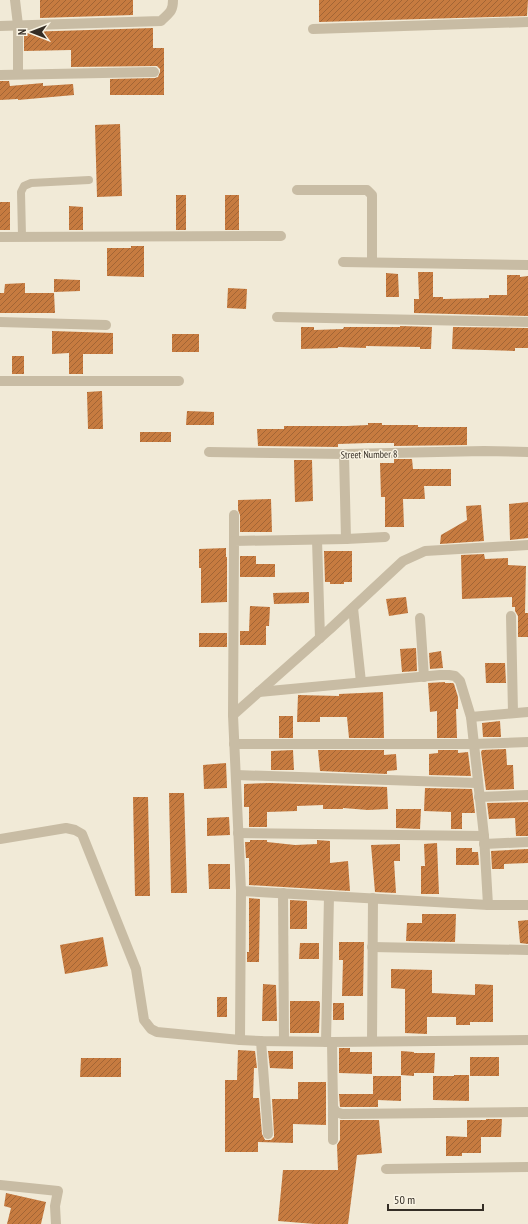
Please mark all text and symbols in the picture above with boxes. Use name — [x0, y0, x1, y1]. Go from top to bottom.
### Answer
north arrow — [12, 12, 52, 52]
text: N — [15, 29, 29, 35]
street label: Street Number 8 — [340, 448, 398, 461]
scale bar — [388, 1186, 483, 1212]
text: 50 m — [394, 1192, 415, 1207]

